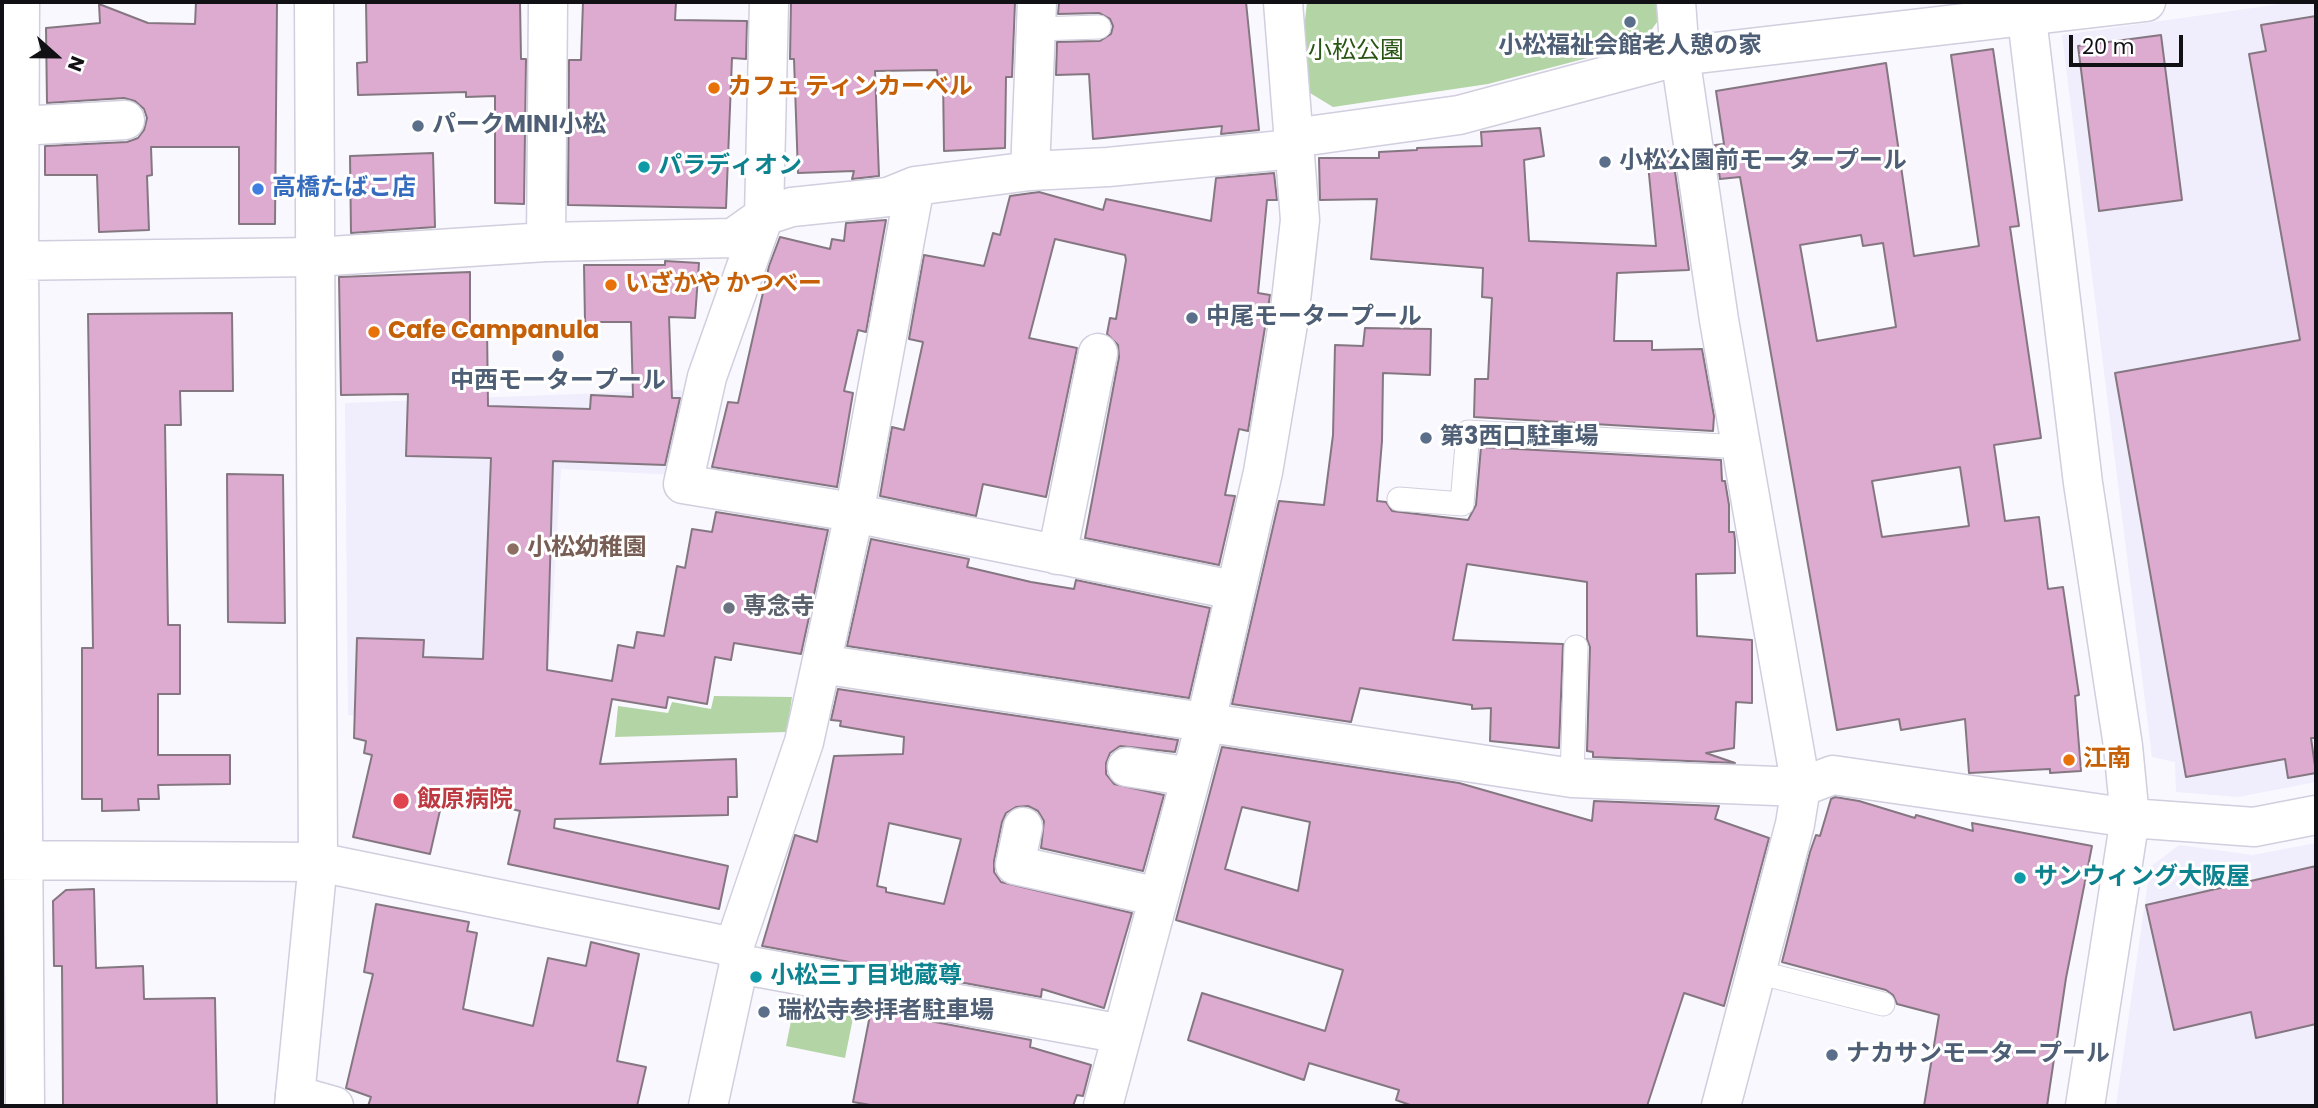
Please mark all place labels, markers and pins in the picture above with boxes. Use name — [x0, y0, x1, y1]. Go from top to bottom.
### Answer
marker: 小松福祉会館老人憩の家 — [1622, 14, 1638, 30]
place label: 小松福祉会館老人憩の家 — [1498, 33, 1762, 61]
place label: カフェ ティンカーベル — [728, 74, 973, 102]
marker: カフェ ティンカーベル — [706, 80, 722, 96]
place label: パークMINI小松 — [432, 112, 606, 140]
marker: パークMINI小松 — [410, 118, 426, 134]
place label: 小松公園前モータープール — [1619, 148, 1907, 176]
place label: パラディオン — [658, 153, 802, 181]
marker: 小松公園前モータープール — [1597, 154, 1613, 170]
marker: パラディオン — [636, 159, 652, 175]
place label: 高橋たばこ店 — [272, 175, 416, 203]
marker: 高橋たばこ店 — [250, 181, 266, 197]
place label: いざかや かつべー — [625, 271, 822, 299]
marker: いざかや かつべー — [603, 277, 619, 293]
place label: 中尾モータープール — [1206, 304, 1422, 332]
marker: 中尾モータープール — [1184, 310, 1200, 326]
place label: Cafe Campanula — [388, 318, 599, 346]
marker: Cafe Campanula — [366, 324, 382, 340]
marker: 中西モータープール — [550, 348, 566, 364]
place label: 中西モータープール — [450, 368, 666, 396]
place label: 第3西口駐車場 — [1440, 424, 1599, 452]
marker: 第3西口駐車場 — [1418, 430, 1434, 446]
place label: 小松幼稚園 — [527, 535, 647, 563]
marker: 小松幼稚園 — [505, 541, 521, 557]
place label: 専念寺 — [743, 594, 815, 622]
marker: 専念寺 — [721, 600, 737, 616]
place label: 江南 — [2083, 746, 2131, 774]
marker: 江南 — [2061, 752, 2077, 768]
place label: 飯原病院 — [417, 787, 513, 815]
marker: 飯原病院 — [391, 791, 411, 811]
place label: サンウィング大阪屋 — [2034, 864, 2250, 892]
marker: サンウィング大阪屋 — [2012, 870, 2028, 886]
place label: 小松三丁目地蔵尊 — [770, 963, 962, 991]
marker: 小松三丁目地蔵尊 — [748, 969, 764, 985]
place label: 瑞松寺参拝者駐車場 — [778, 998, 994, 1026]
marker: 瑞松寺参拝者駐車場 — [756, 1004, 772, 1020]
place label: ナカサンモータープール — [1846, 1041, 2110, 1069]
marker: ナカサンモータープール — [1824, 1047, 1840, 1063]

